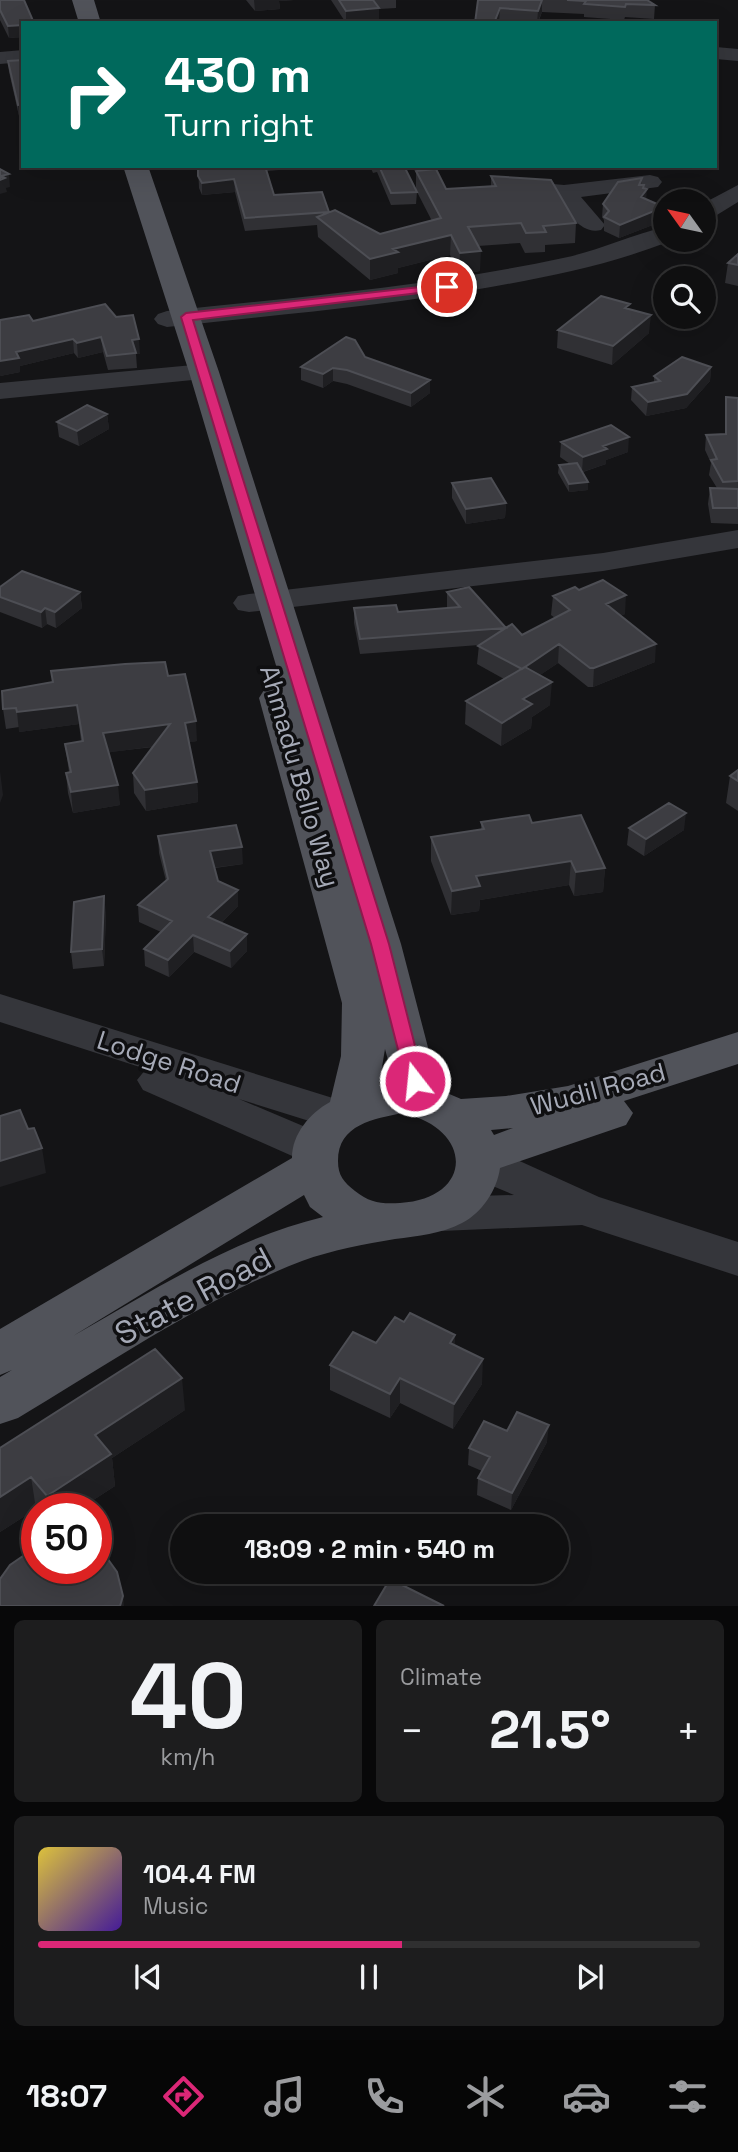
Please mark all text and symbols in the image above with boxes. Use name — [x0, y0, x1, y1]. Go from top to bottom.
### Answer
text: 430 m — [164, 44, 311, 106]
icon: right — [49, 49, 140, 140]
text: Turn right — [164, 105, 314, 145]
north arrow — [653, 189, 716, 252]
map controls — [653, 189, 716, 329]
pin — [417, 257, 477, 317]
button: search — [653, 266, 716, 329]
icon: arrive — [428, 268, 466, 306]
street label: Ahmadu Bello Way — [252, 661, 348, 891]
street label: Lodge Road — [93, 1023, 245, 1101]
position arrow — [378, 1044, 452, 1118]
street label: Wudil Road — [527, 1055, 669, 1123]
street label: State Road — [108, 1238, 278, 1354]
speed limit sign: 50 — [21, 1493, 112, 1584]
text: 18:09 · 2 min · 540 m — [244, 1532, 495, 1566]
text: 40 — [130, 1638, 246, 1755]
text: Climate — [400, 1662, 482, 1692]
text: 21.5° — [489, 1697, 611, 1763]
text: − — [400, 1707, 424, 1755]
text: + — [676, 1707, 700, 1755]
text: km/h — [161, 1742, 215, 1772]
text: 104.4 FM — [143, 1857, 256, 1891]
text: Music — [143, 1891, 208, 1921]
icon: previous — [129, 1958, 167, 1996]
icon: pause — [350, 1958, 388, 1996]
icon: next — [571, 1958, 609, 1996]
icon: directions — [159, 2072, 208, 2121]
icon: music — [260, 2072, 309, 2121]
icon: phone — [360, 2072, 409, 2121]
icon: climate — [461, 2072, 510, 2121]
icon: car — [562, 2072, 611, 2121]
icon: filters — [663, 2072, 712, 2121]
text: 18:07 — [26, 2076, 107, 2116]

